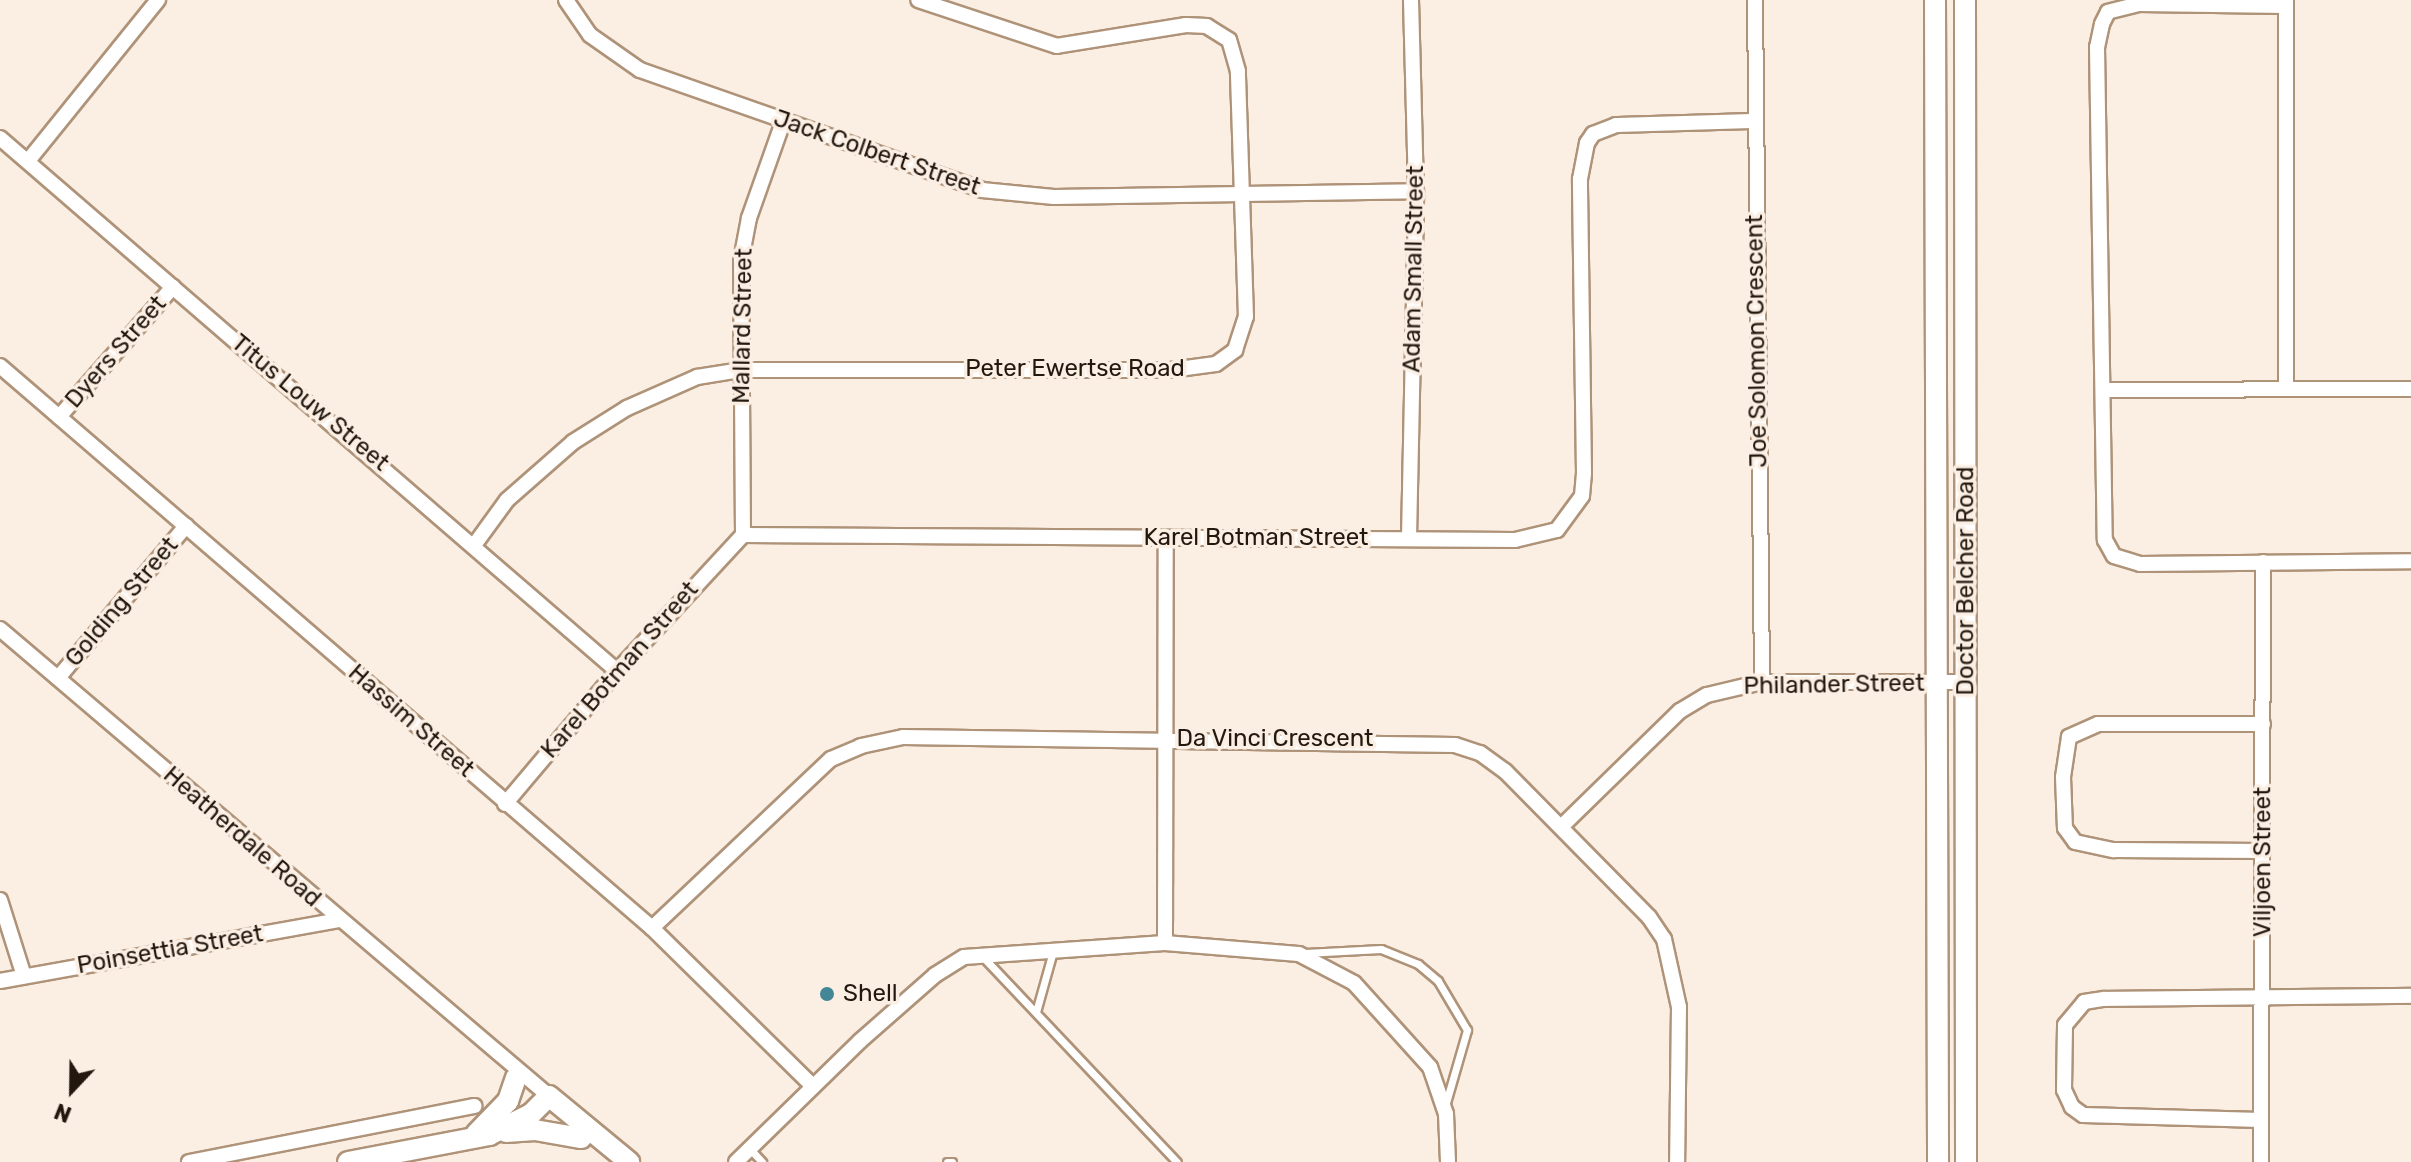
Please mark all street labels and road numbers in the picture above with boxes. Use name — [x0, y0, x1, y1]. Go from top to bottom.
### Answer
street label: Jack Colbert Street — [770, 104, 984, 202]
street label: Adam Small Street — [1398, 165, 1430, 373]
street label: Joe Solomon Crescent — [1740, 214, 1774, 468]
street label: Mallard Street — [727, 248, 759, 404]
street label: Dyers Street — [59, 290, 173, 414]
street label: Titus Louw Street — [225, 328, 395, 478]
street label: Peter Ewertse Road — [965, 355, 1185, 383]
street label: Doctor Belcher Road — [1952, 466, 1980, 696]
street label: Karel Botman Street — [1143, 524, 1369, 552]
street label: Golding Street — [59, 531, 185, 673]
street label: Karel Botman Street — [535, 576, 705, 764]
street label: Hassim Street — [342, 659, 480, 783]
street label: Philander Street — [1743, 669, 1925, 701]
street label: Da Vinci Crescent — [1176, 725, 1374, 753]
street label: Heatherdale Road — [157, 761, 327, 913]
street label: Viljoen Street — [2249, 787, 2277, 937]
street label: Poinsettia Street — [75, 919, 265, 981]

